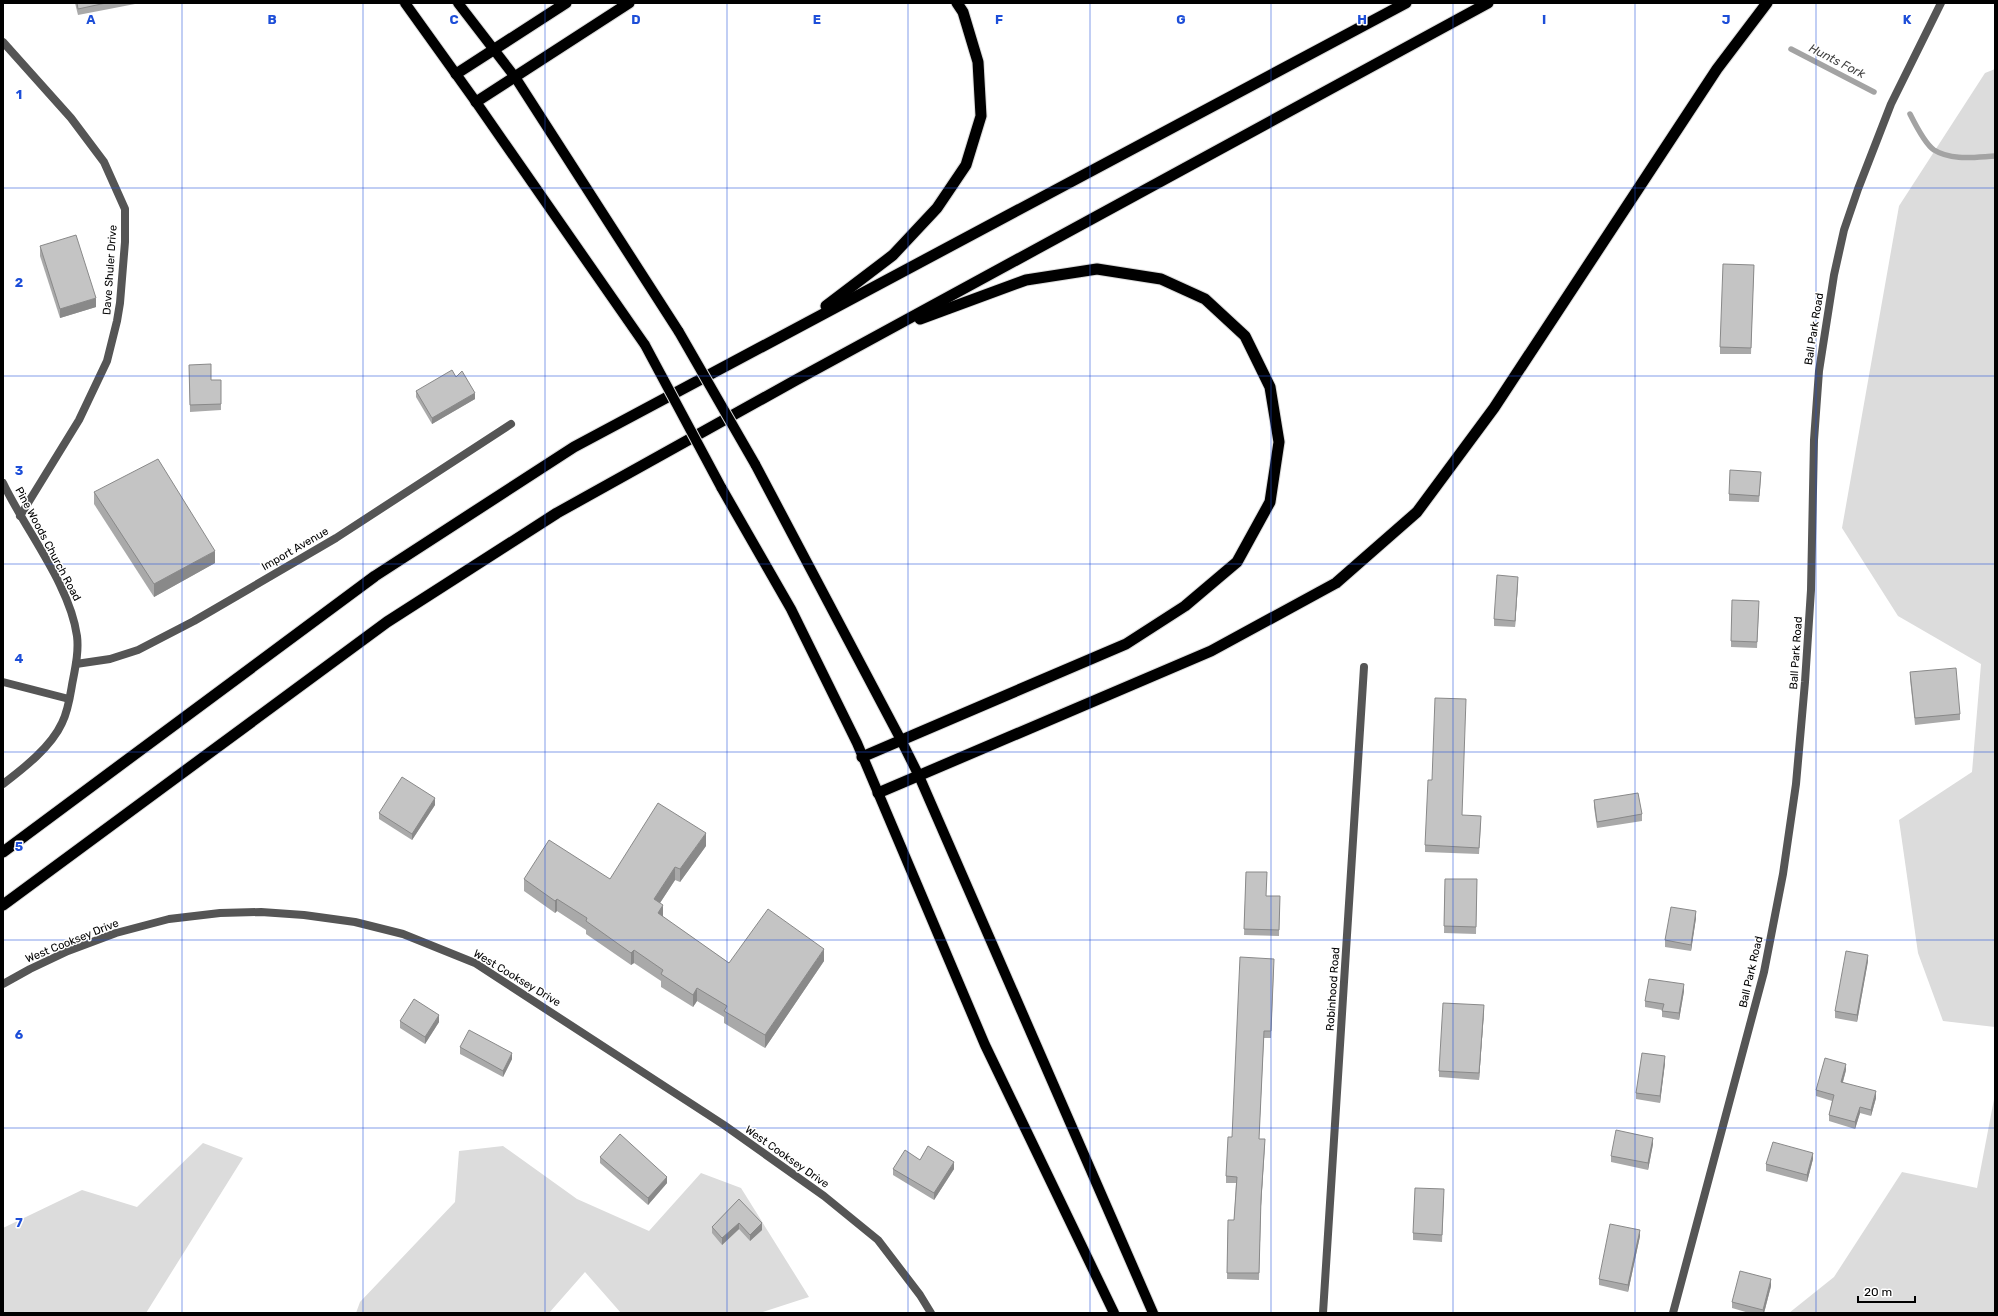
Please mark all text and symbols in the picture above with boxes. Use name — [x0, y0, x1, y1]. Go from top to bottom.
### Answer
text: A — [86, 12, 96, 27]
text: B — [267, 12, 277, 27]
text: C — [449, 12, 459, 27]
text: D — [631, 12, 641, 27]
text: E — [813, 12, 821, 27]
text: F — [995, 12, 1003, 27]
text: G — [1176, 12, 1186, 27]
text: H — [1357, 12, 1367, 27]
text: I — [1542, 12, 1546, 27]
text: J — [1722, 12, 1730, 27]
text: K — [1903, 12, 1912, 27]
water label: Hunts Fork — [1807, 41, 1868, 82]
text: 1 — [16, 87, 22, 102]
street label: Dave Shuler Drive — [100, 224, 120, 316]
text: 2 — [15, 275, 23, 290]
street label: Ball Park Road — [1802, 292, 1826, 366]
text: 3 — [15, 463, 24, 478]
street label: Pine Woods Church Road — [12, 485, 84, 603]
street label: Import Avenue — [259, 525, 331, 573]
street label: Ball Park Road — [1787, 616, 1805, 690]
text: 4 — [15, 651, 24, 666]
text: 5 — [15, 839, 23, 854]
street label: West Cooksey Drive — [23, 916, 121, 966]
street label: Ball Park Road — [1736, 935, 1766, 1009]
street label: West Cooksey Drive — [471, 947, 563, 1009]
street label: Robinhood Road — [1324, 947, 1342, 1031]
text: 6 — [15, 1027, 24, 1042]
street label: West Cooksey Drive — [743, 1123, 831, 1191]
text: 7 — [15, 1215, 23, 1230]
scale bar — [1858, 1278, 1915, 1304]
text: 20 m — [1864, 1285, 1892, 1299]

